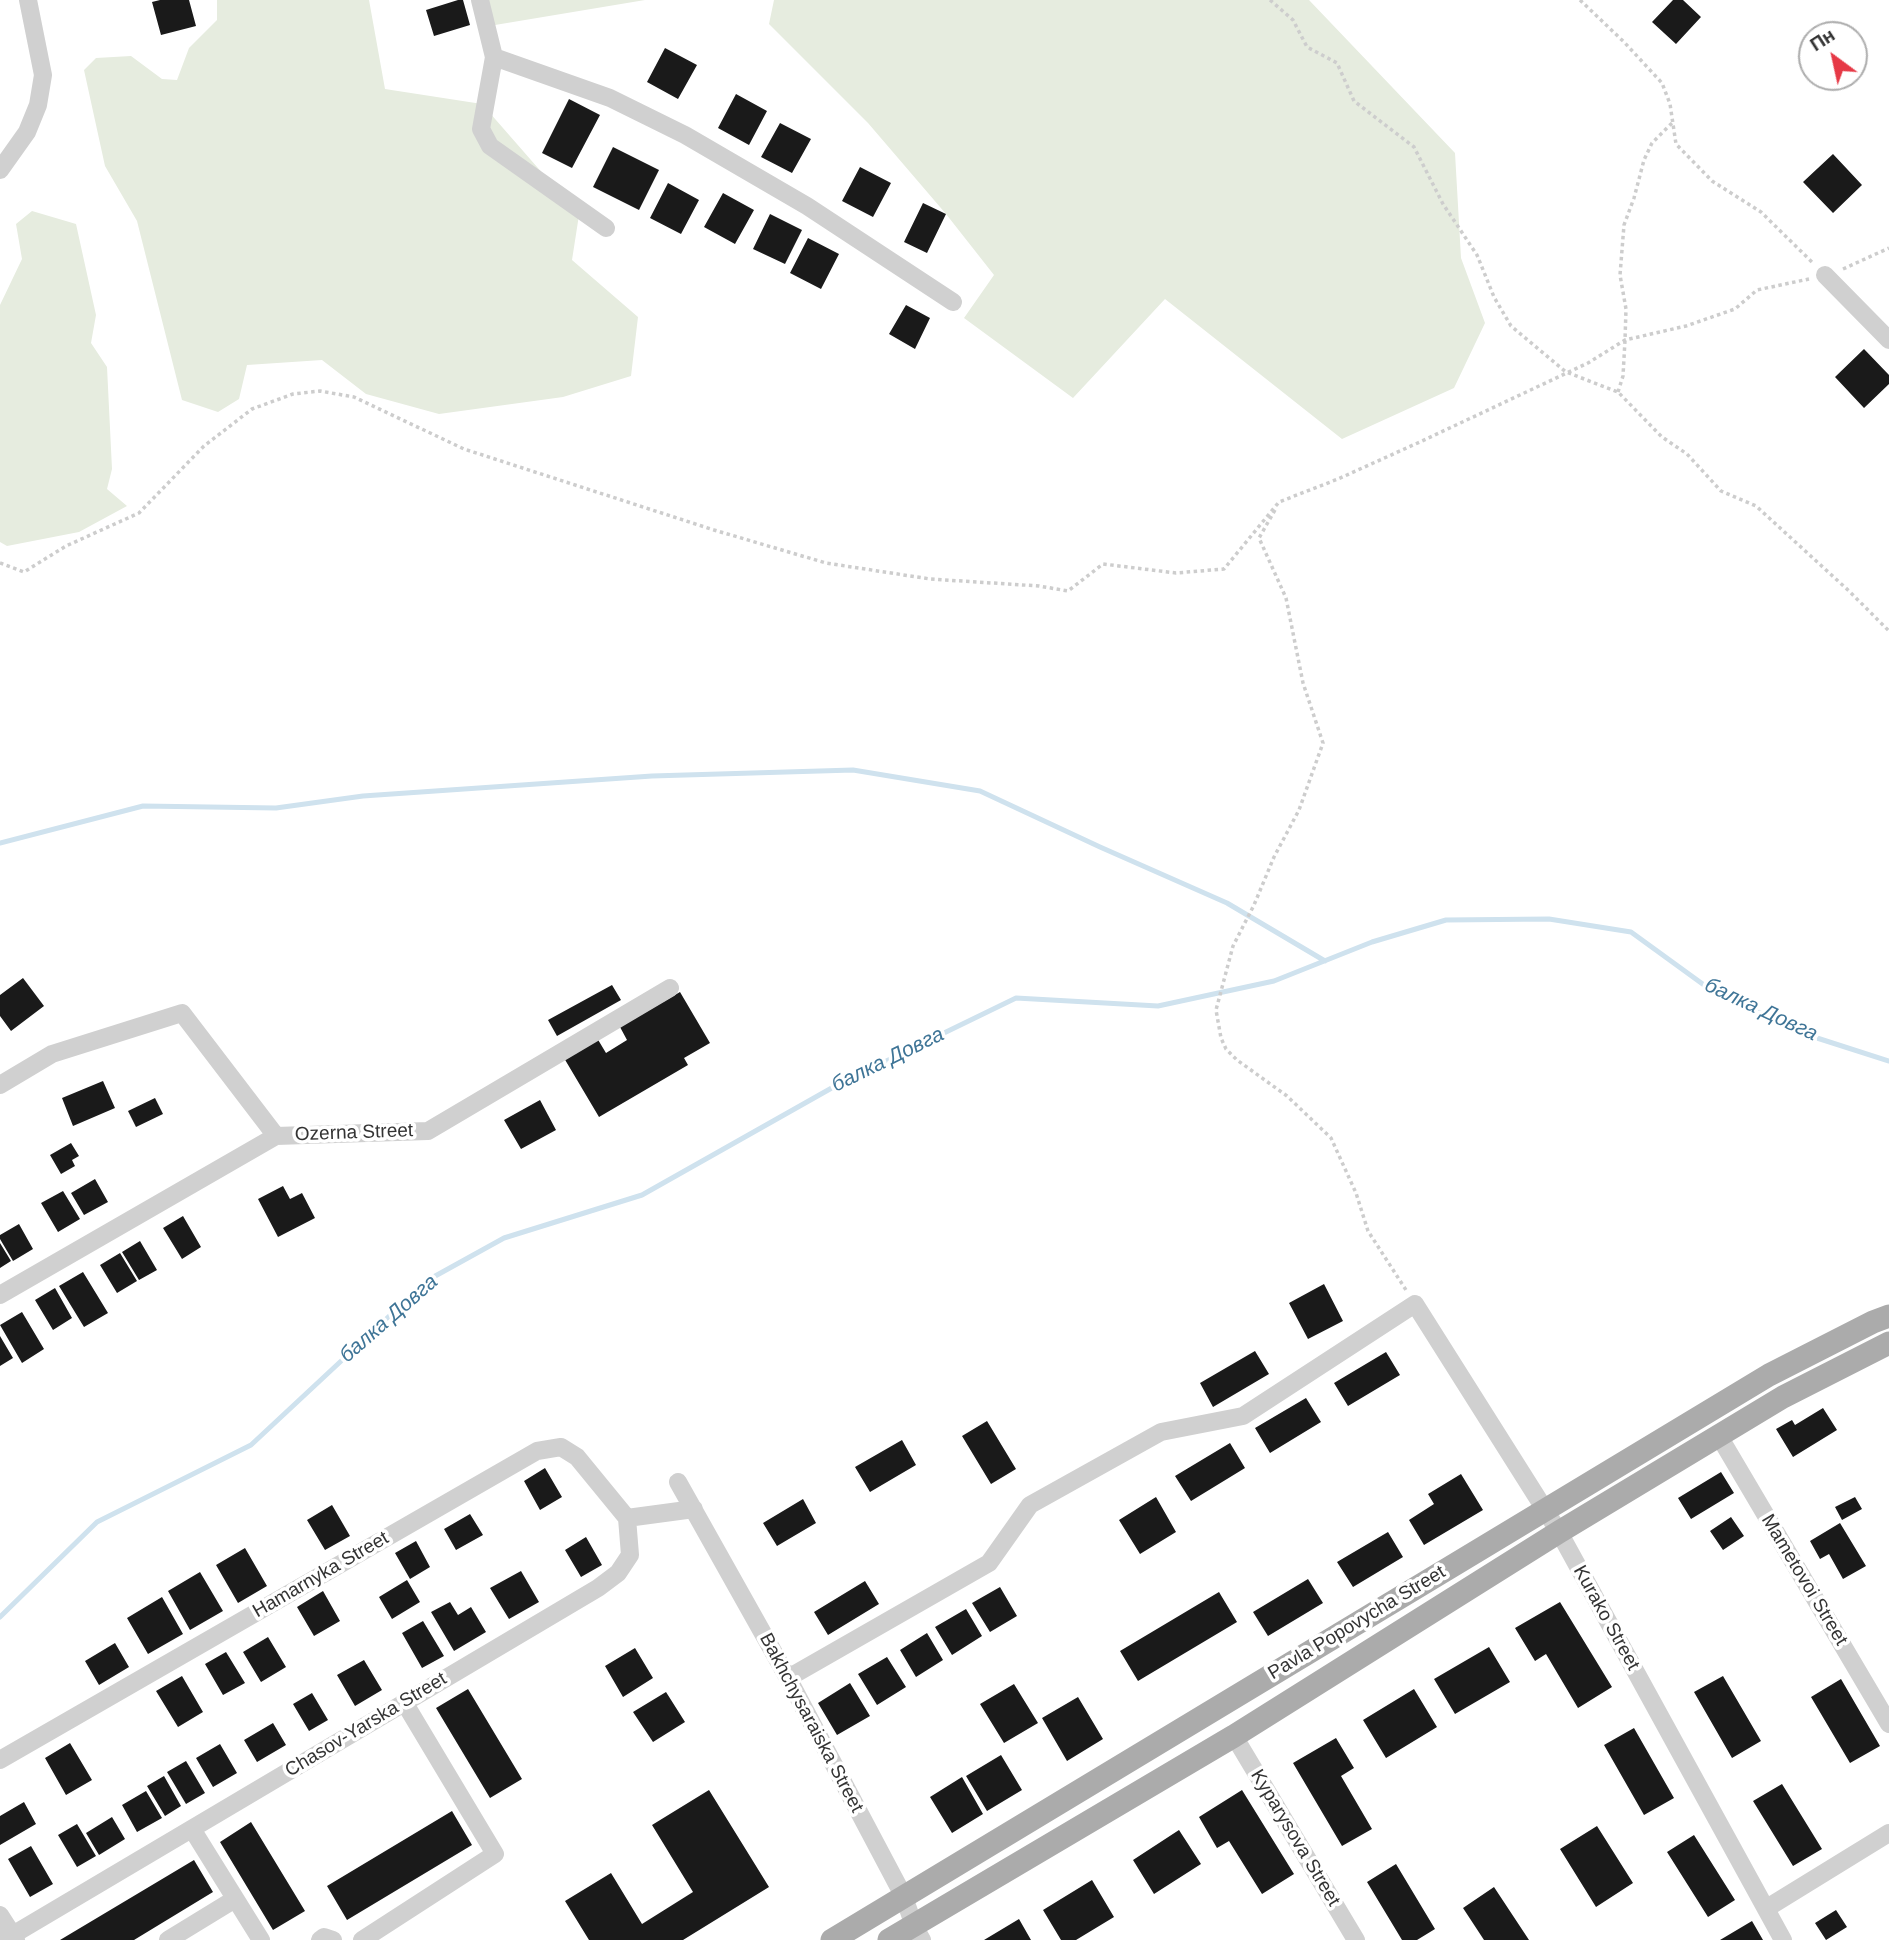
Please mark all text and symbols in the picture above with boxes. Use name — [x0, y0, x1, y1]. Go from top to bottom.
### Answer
north arrow — [1798, 21, 1868, 91]
text: Пн — [1806, 24, 1839, 55]
water label: балка Довга — [1701, 973, 1821, 1047]
water label: балка Довга — [828, 1022, 948, 1098]
street label: Ozerna Street — [294, 1120, 414, 1146]
water label: балка Довга — [335, 1270, 443, 1368]
street label: Mametovoi Street — [1756, 1510, 1852, 1650]
street label: Hamarnyka Street — [249, 1527, 393, 1623]
street label: Pavla Popovycha Street — [1264, 1561, 1450, 1685]
street label: Kurako Street — [1568, 1562, 1644, 1674]
street label: Bakhchysaraiska Street — [754, 1630, 868, 1816]
street label: Chasov-Yarska Street — [281, 1668, 451, 1782]
street label: Kyparysova Street — [1245, 1766, 1345, 1910]

